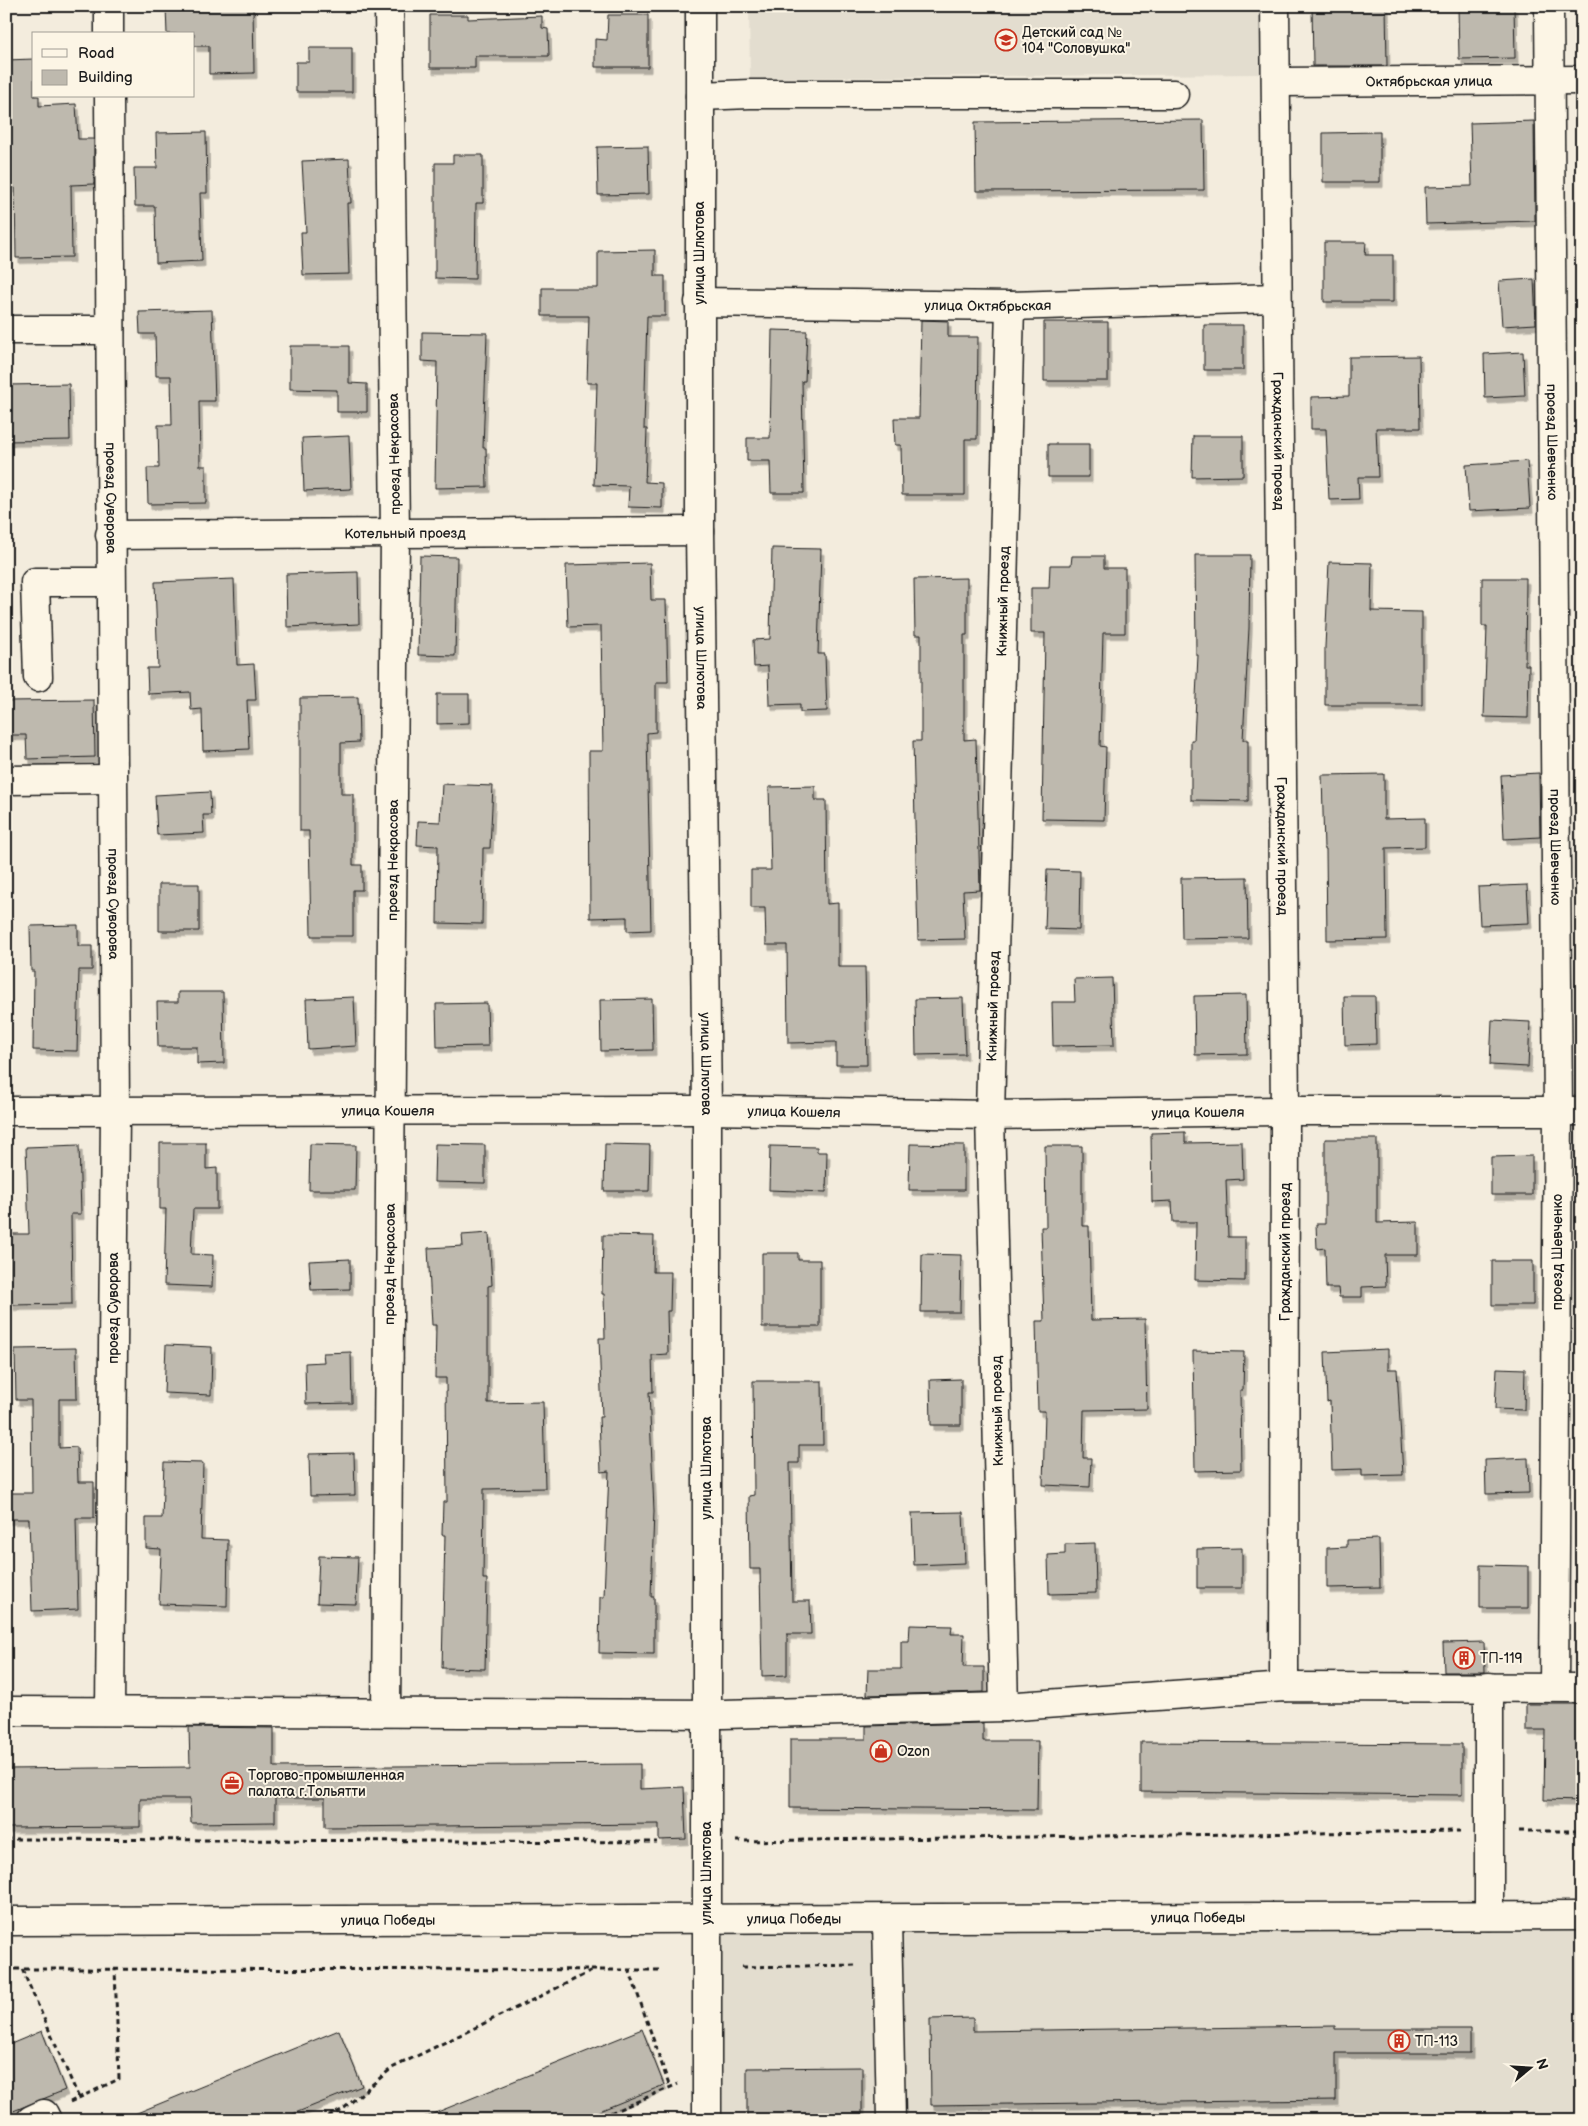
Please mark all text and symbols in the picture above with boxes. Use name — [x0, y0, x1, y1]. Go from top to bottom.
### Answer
place label: Детский сад № 104 "Соловушка" — [1022, 24, 1130, 57]
school or university icon: Детский сад № 104 "Соловушка" — [994, 28, 1018, 52]
legend — [32, 32, 195, 98]
text: Road — [78, 44, 114, 63]
text: Building — [78, 68, 133, 87]
street label: Октябрьская улица — [1365, 73, 1493, 90]
street label: улица Шлютова — [691, 201, 708, 305]
street label: улица Октябрьская — [924, 297, 1052, 315]
street label: Гражданский проезд — [1269, 372, 1288, 511]
street label: проезд Шевченко — [1543, 384, 1561, 500]
street label: проезд Некрасова — [385, 392, 404, 515]
street label: проезд Суворова — [102, 442, 120, 555]
street label: Котельный проезд — [344, 525, 466, 542]
street label: Книжный проезд — [993, 545, 1013, 657]
street label: улица Шлютова — [692, 606, 710, 711]
street label: Гражданский проезд — [1273, 777, 1291, 916]
street label: проезд Шевченко — [1546, 789, 1564, 905]
street label: проезд Некрасова — [384, 798, 402, 921]
street label: проезд Суворова — [104, 848, 122, 961]
street label: Книжный проезд — [983, 950, 1003, 1062]
street label: улица Шлютова — [697, 1012, 715, 1116]
street label: улица Кошеля — [341, 1102, 435, 1120]
street label: улица Кошеля — [747, 1103, 841, 1121]
street label: улица Кошеля — [1151, 1104, 1245, 1122]
street label: Гражданский проезд — [1277, 1182, 1294, 1321]
street label: проезд Шевченко — [1549, 1194, 1566, 1310]
street label: проезд Некрасова — [381, 1202, 399, 1325]
street label: проезд Суворова — [105, 1252, 122, 1364]
street label: Книжный проезд — [988, 1355, 1007, 1466]
street label: улица Шлютова — [698, 1416, 715, 1520]
building icon: ТП-119 — [1452, 1646, 1476, 1670]
place label: ТП-119 — [1480, 1650, 1523, 1667]
shop icon: Ozon — [869, 1739, 893, 1763]
place label: Ozon — [897, 1743, 930, 1760]
place label: Торгово-промышленная палата г.Тольятти — [248, 1767, 405, 1800]
office icon: Торгово-промышленная палата г.Тольятти — [220, 1771, 244, 1795]
street label: улица Шлютова — [698, 1821, 715, 1925]
street label: улица Победы — [1151, 1909, 1245, 1926]
street label: улица Победы — [747, 1910, 841, 1928]
street label: улица Победы — [341, 1912, 435, 1929]
building icon: ТП-113 — [1387, 2029, 1411, 2053]
place label: ТП-113 — [1415, 2033, 1458, 2050]
north arrow — [1506, 2044, 1556, 2094]
text: N — [1532, 2057, 1552, 2072]

